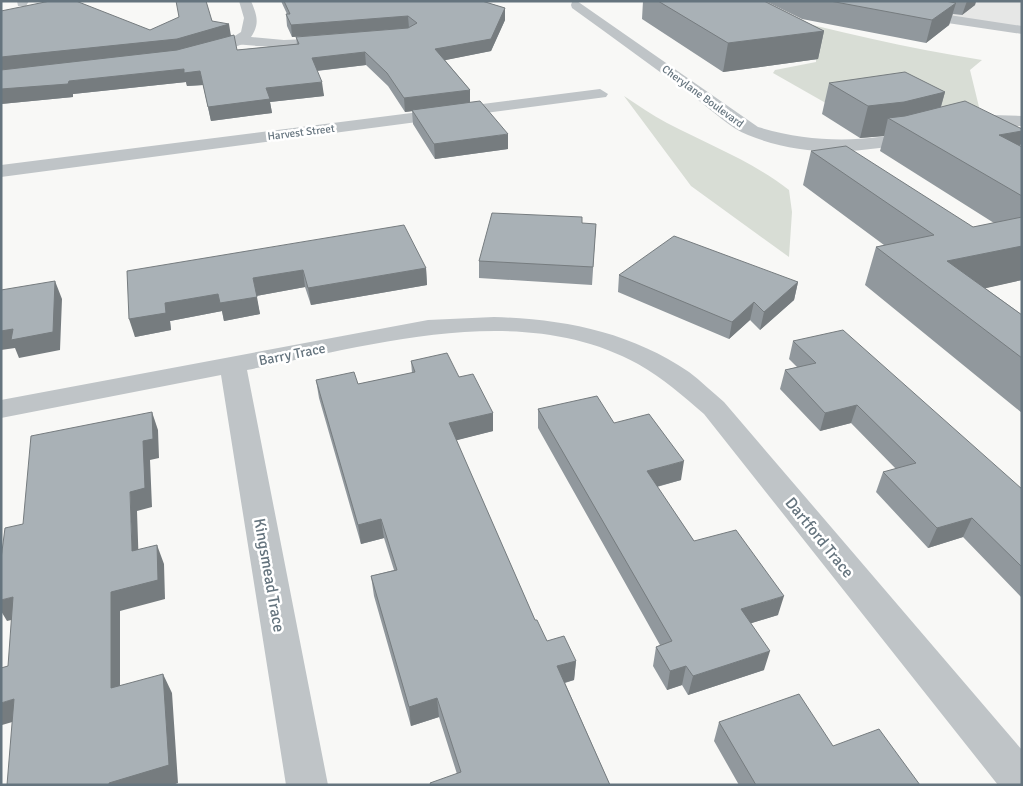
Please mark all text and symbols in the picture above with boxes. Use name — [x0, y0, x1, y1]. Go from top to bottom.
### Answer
street label: Cherylane Boulevard — [659, 62, 746, 130]
street label: Harvest Street — [267, 122, 335, 143]
street label: Barry Trace — [257, 340, 327, 369]
street label: Dartford Trace — [781, 493, 858, 582]
street label: Kingsmead Trace — [249, 517, 289, 634]

